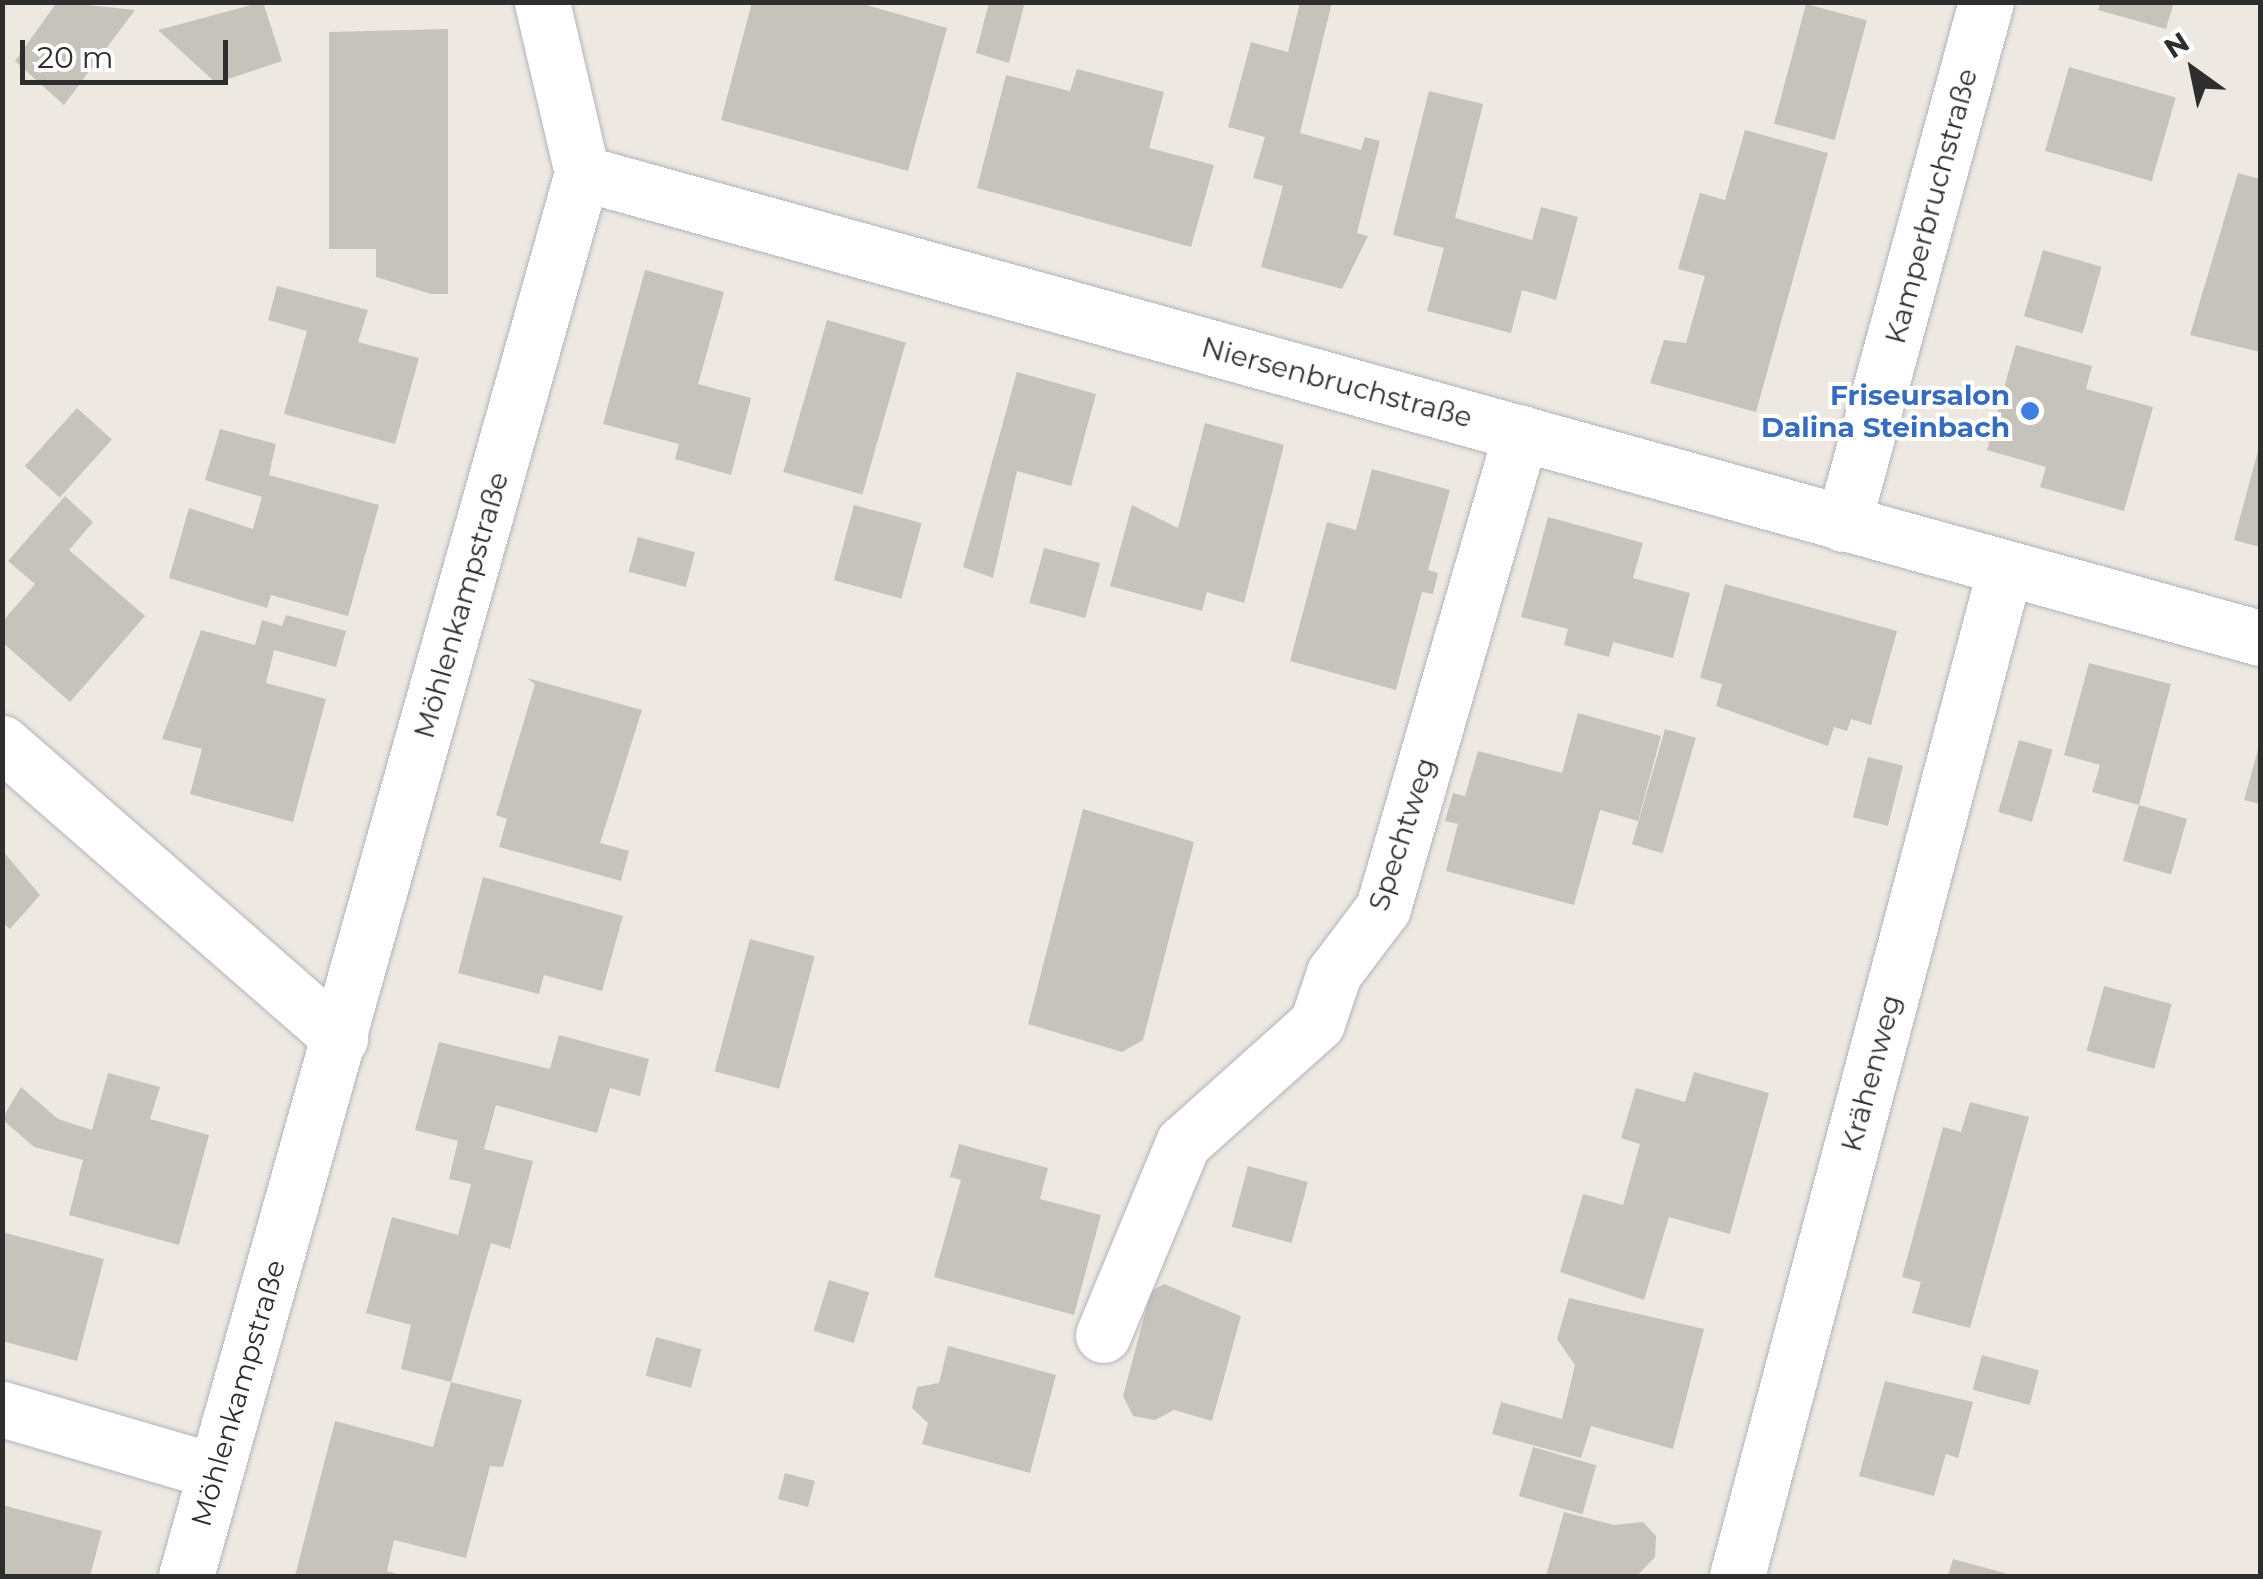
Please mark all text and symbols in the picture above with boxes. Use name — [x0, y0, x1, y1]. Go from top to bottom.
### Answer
scale bar — [25, 20, 232, 82]
north arrow — [2143, 20, 2243, 120]
text: N — [2158, 24, 2195, 65]
text: 20 m — [37, 39, 114, 76]
street label: Kamperbruchstraße — [1878, 65, 1984, 347]
street label: Niersenbruchstraße — [1198, 330, 1476, 434]
place label: Friseursalon Dalina Steinbach — [1761, 378, 2010, 444]
marker: Friseursalon Dalina Steinbach — [2019, 400, 2041, 422]
street label: Möhlenkampstraße — [407, 468, 515, 742]
street label: Spechtweg — [1361, 753, 1443, 915]
street label: Krähenweg — [1834, 991, 1908, 1155]
street label: Möhlenkampstraße — [184, 1256, 292, 1530]

